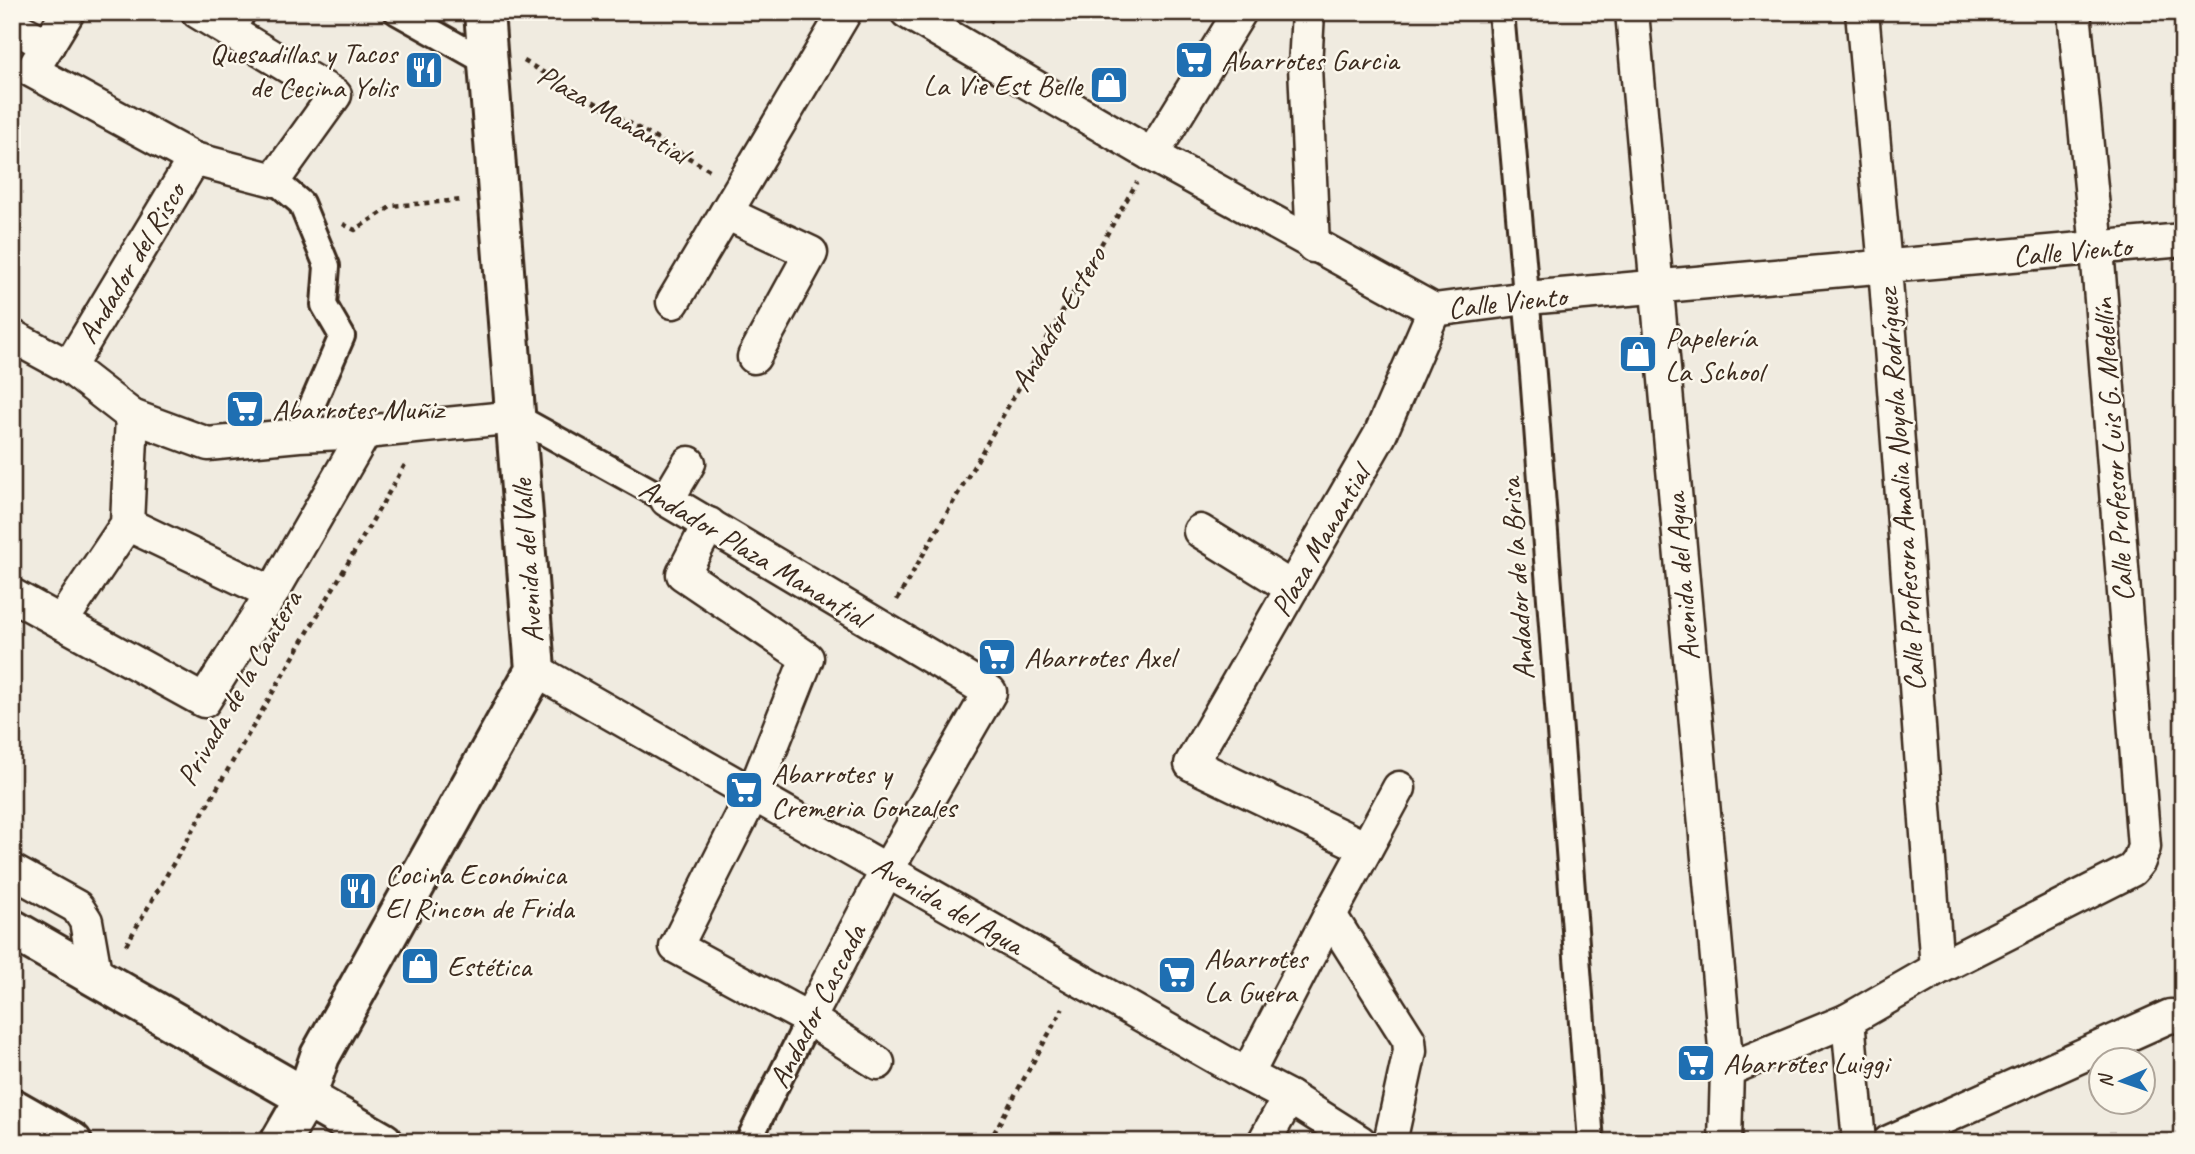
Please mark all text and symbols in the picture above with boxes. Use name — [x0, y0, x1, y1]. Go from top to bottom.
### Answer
place label: Quesadillas y Tacos de Cecina Yolis — [210, 34, 400, 106]
supermarket icon: Abarrotes Garcia — [1173, 39, 1215, 81]
place label: Abarrotes Garcia — [1221, 41, 1401, 79]
restaurant icon: Quesadillas y Tacos de Cecina Yolis — [403, 49, 445, 91]
street label: Plaza Manantial — [531, 56, 700, 175]
shop icon: La Vie Est Belle — [1088, 64, 1130, 106]
place label: La Vie Est Belle — [923, 66, 1084, 104]
street label: Andador del Risco — [68, 173, 196, 350]
street label: Calle Viento — [2011, 227, 2136, 275]
street label: Andador Estero — [1001, 239, 1115, 398]
street label: Calle Viento — [1446, 277, 1571, 327]
street label: Calle Profesora Amalia Noyola Rodríguez — [1868, 285, 1934, 693]
street label: Calle Profesor Luis G. Medellín — [2083, 295, 2143, 603]
place label: Papelería La School — [1665, 318, 1768, 390]
shop icon: Papelería La School — [1617, 333, 1659, 375]
supermarket icon: Abarrotes Muñiz — [224, 388, 266, 430]
place label: Abarrotes Muñiz — [272, 390, 447, 428]
street label: Plaza Manantial — [1262, 454, 1381, 623]
street label: Andador Plaza Manantial — [633, 470, 880, 639]
street label: Andador de la Brisa — [1491, 474, 1543, 681]
street label: Avenida del Valle — [502, 476, 552, 644]
street label: Avenida del Agua — [1656, 489, 1708, 662]
street label: Privada de la Cantera — [168, 582, 311, 793]
supermarket icon: Abarrotes Axel — [976, 636, 1018, 678]
place label: Abarrotes Axel — [1024, 638, 1180, 676]
place label: Abarrotes y Cremeria Gonzales — [771, 754, 959, 826]
supermarket icon: Abarrotes y Cremeria Gonzales — [723, 769, 765, 811]
street label: Avenida del Agua — [866, 847, 1033, 965]
place label: Cocina Económica El Rincon de Frida — [385, 855, 576, 927]
restaurant icon: Cocina Económica El Rincon de Frida — [337, 870, 379, 912]
street label: Andador Cascada — [760, 916, 875, 1094]
place label: Abarrotes La Guera — [1204, 939, 1310, 1011]
shop icon: Estética — [399, 945, 441, 987]
place label: Estética — [447, 947, 533, 985]
supermarket icon: Abarrotes La Guera — [1156, 954, 1198, 996]
supermarket icon: Abarrotes Luiggi — [1675, 1042, 1717, 1084]
place label: Abarrotes Luiggi — [1723, 1044, 1892, 1082]
north arrow — [2086, 1046, 2156, 1116]
text: N — [2094, 1072, 2118, 1088]

